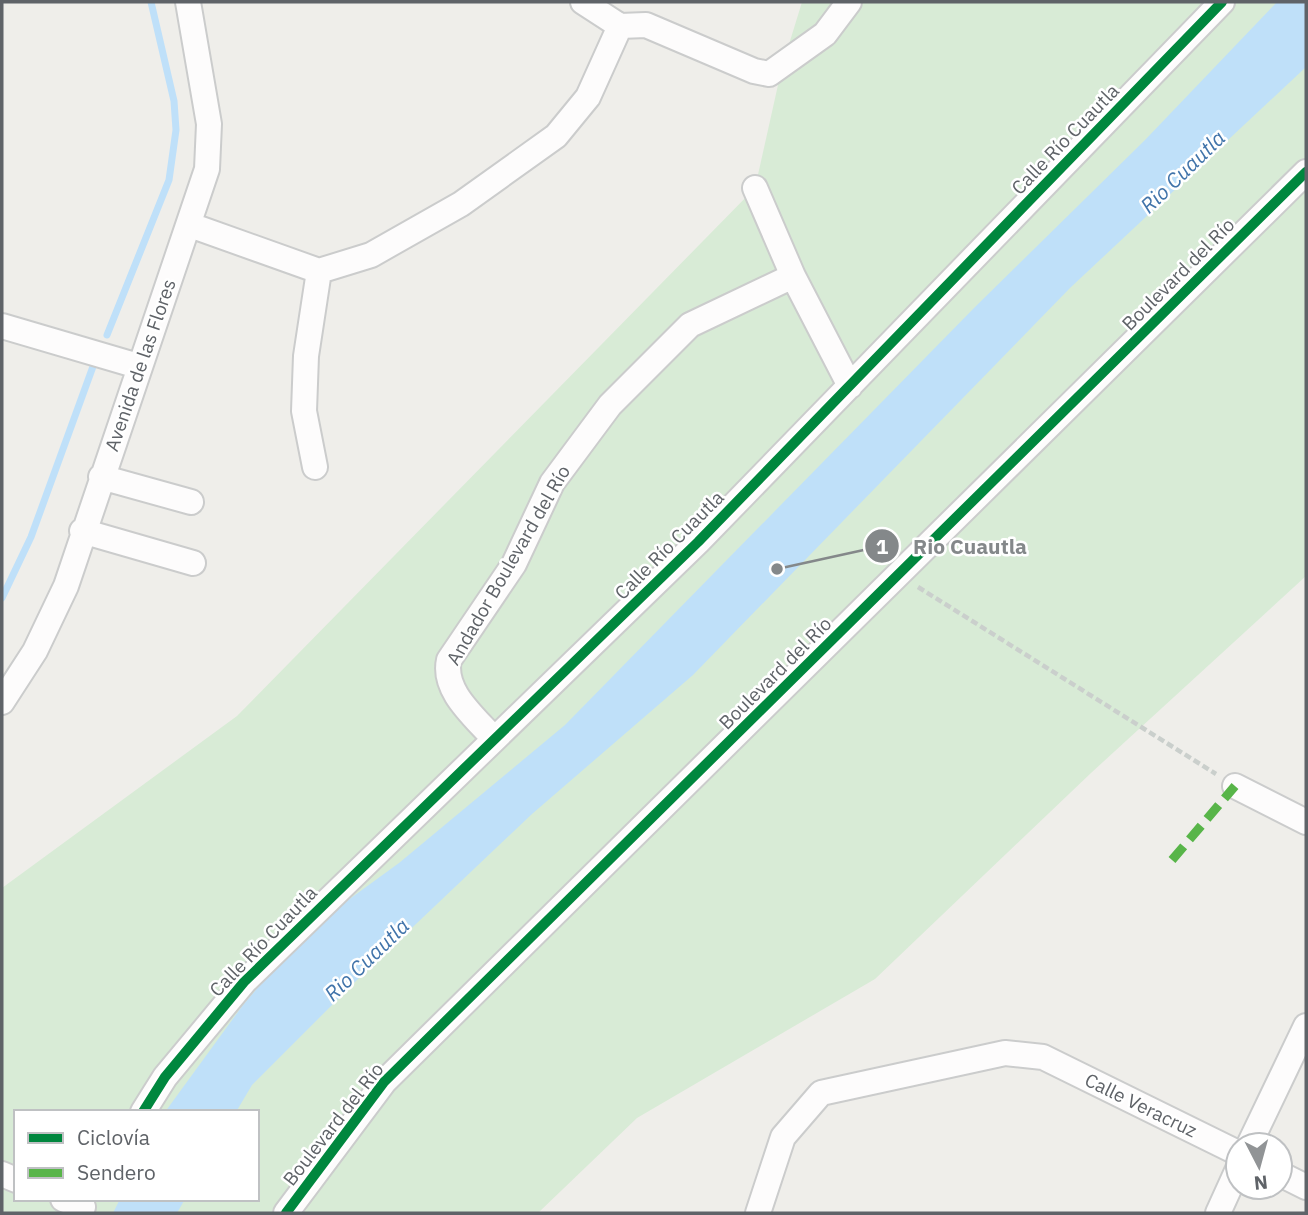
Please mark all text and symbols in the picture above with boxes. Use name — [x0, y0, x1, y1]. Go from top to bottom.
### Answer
street label: Calle Río Cuautla — [1006, 79, 1124, 199]
water label: Rio Cuautla — [1134, 124, 1231, 219]
street label: Boulevard del Río — [1117, 213, 1239, 335]
street label: Avenida de las Flores — [99, 276, 181, 454]
street label: Andador Boulevard del Río — [441, 461, 575, 669]
street label: Calle Río Cuautla — [609, 485, 729, 605]
callout: Rio Cuautla — [864, 525, 1041, 567]
text: 1 — [876, 532, 889, 560]
text: Rio Cuautla — [913, 532, 1027, 560]
street label: Boulevard del Río — [714, 612, 836, 734]
street label: Calle Río Cuautla — [204, 881, 322, 1001]
water label: Rio Cuautla — [318, 912, 415, 1007]
street label: Boulevard del Río — [277, 1058, 389, 1190]
street label: Calle Veracruz — [1081, 1068, 1201, 1143]
legend — [14, 1110, 259, 1201]
text: Ciclovía — [77, 1123, 150, 1151]
north arrow — [1224, 1131, 1294, 1201]
text: Sendero — [77, 1158, 156, 1186]
text: N — [1253, 1170, 1269, 1196]

